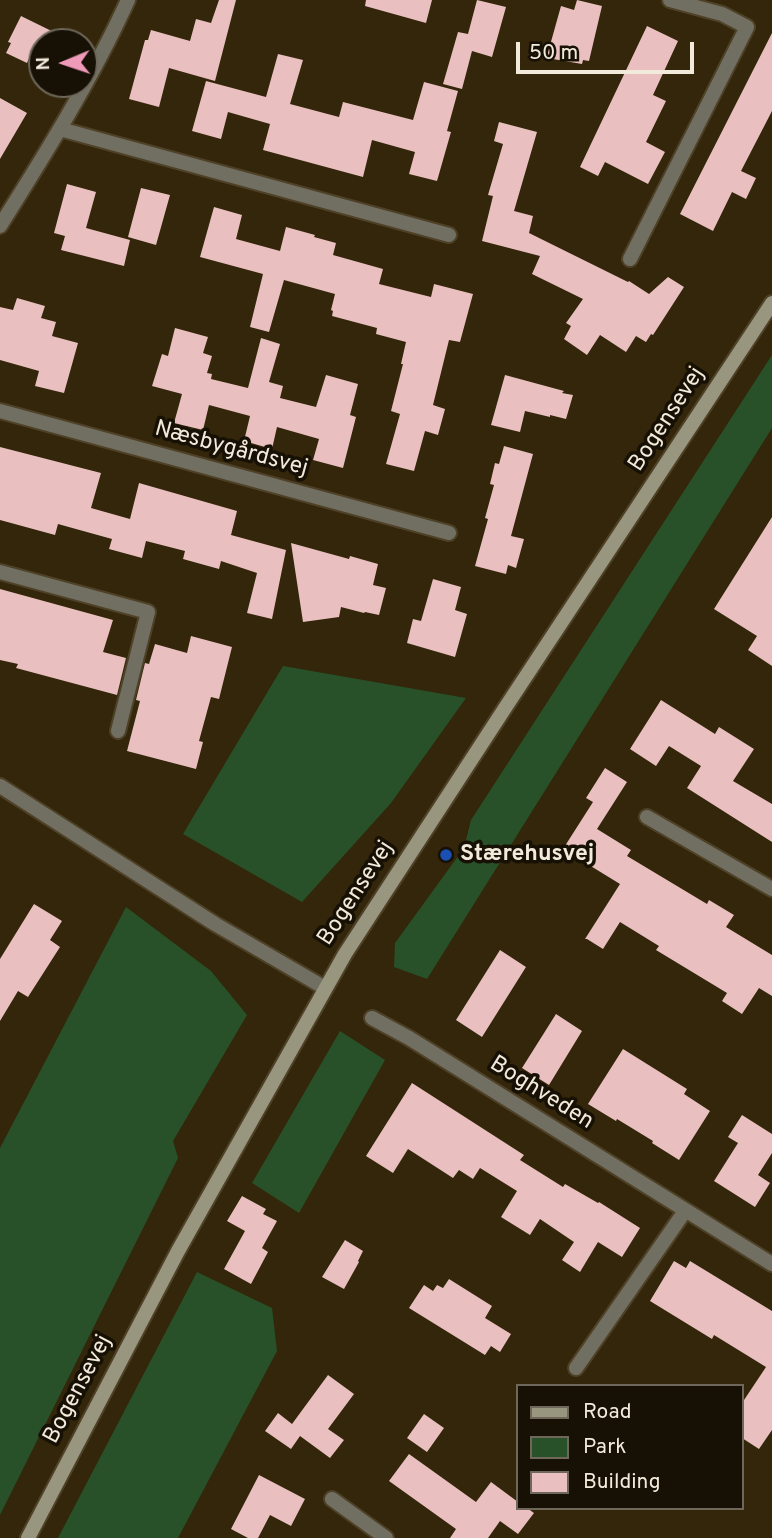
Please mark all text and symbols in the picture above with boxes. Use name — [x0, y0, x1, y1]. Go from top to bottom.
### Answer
north arrow — [28, 28, 98, 98]
scale bar — [520, 28, 698, 72]
text: 50 m — [529, 40, 578, 67]
text: N — [32, 56, 56, 71]
street label: Bogensevej — [624, 362, 712, 478]
street label: Næsbygårdsvej — [151, 416, 311, 484]
street label: Bogensevej — [313, 836, 401, 952]
place label: Stærehusvej — [460, 841, 594, 869]
marker: Stærehusvej — [438, 847, 454, 863]
street label: Boghveden — [484, 1051, 598, 1137]
street label: Bogensevej — [39, 1331, 119, 1449]
legend — [516, 1384, 744, 1510]
text: Road — [583, 1399, 632, 1426]
text: Park — [583, 1434, 626, 1461]
text: Building — [583, 1469, 661, 1496]

